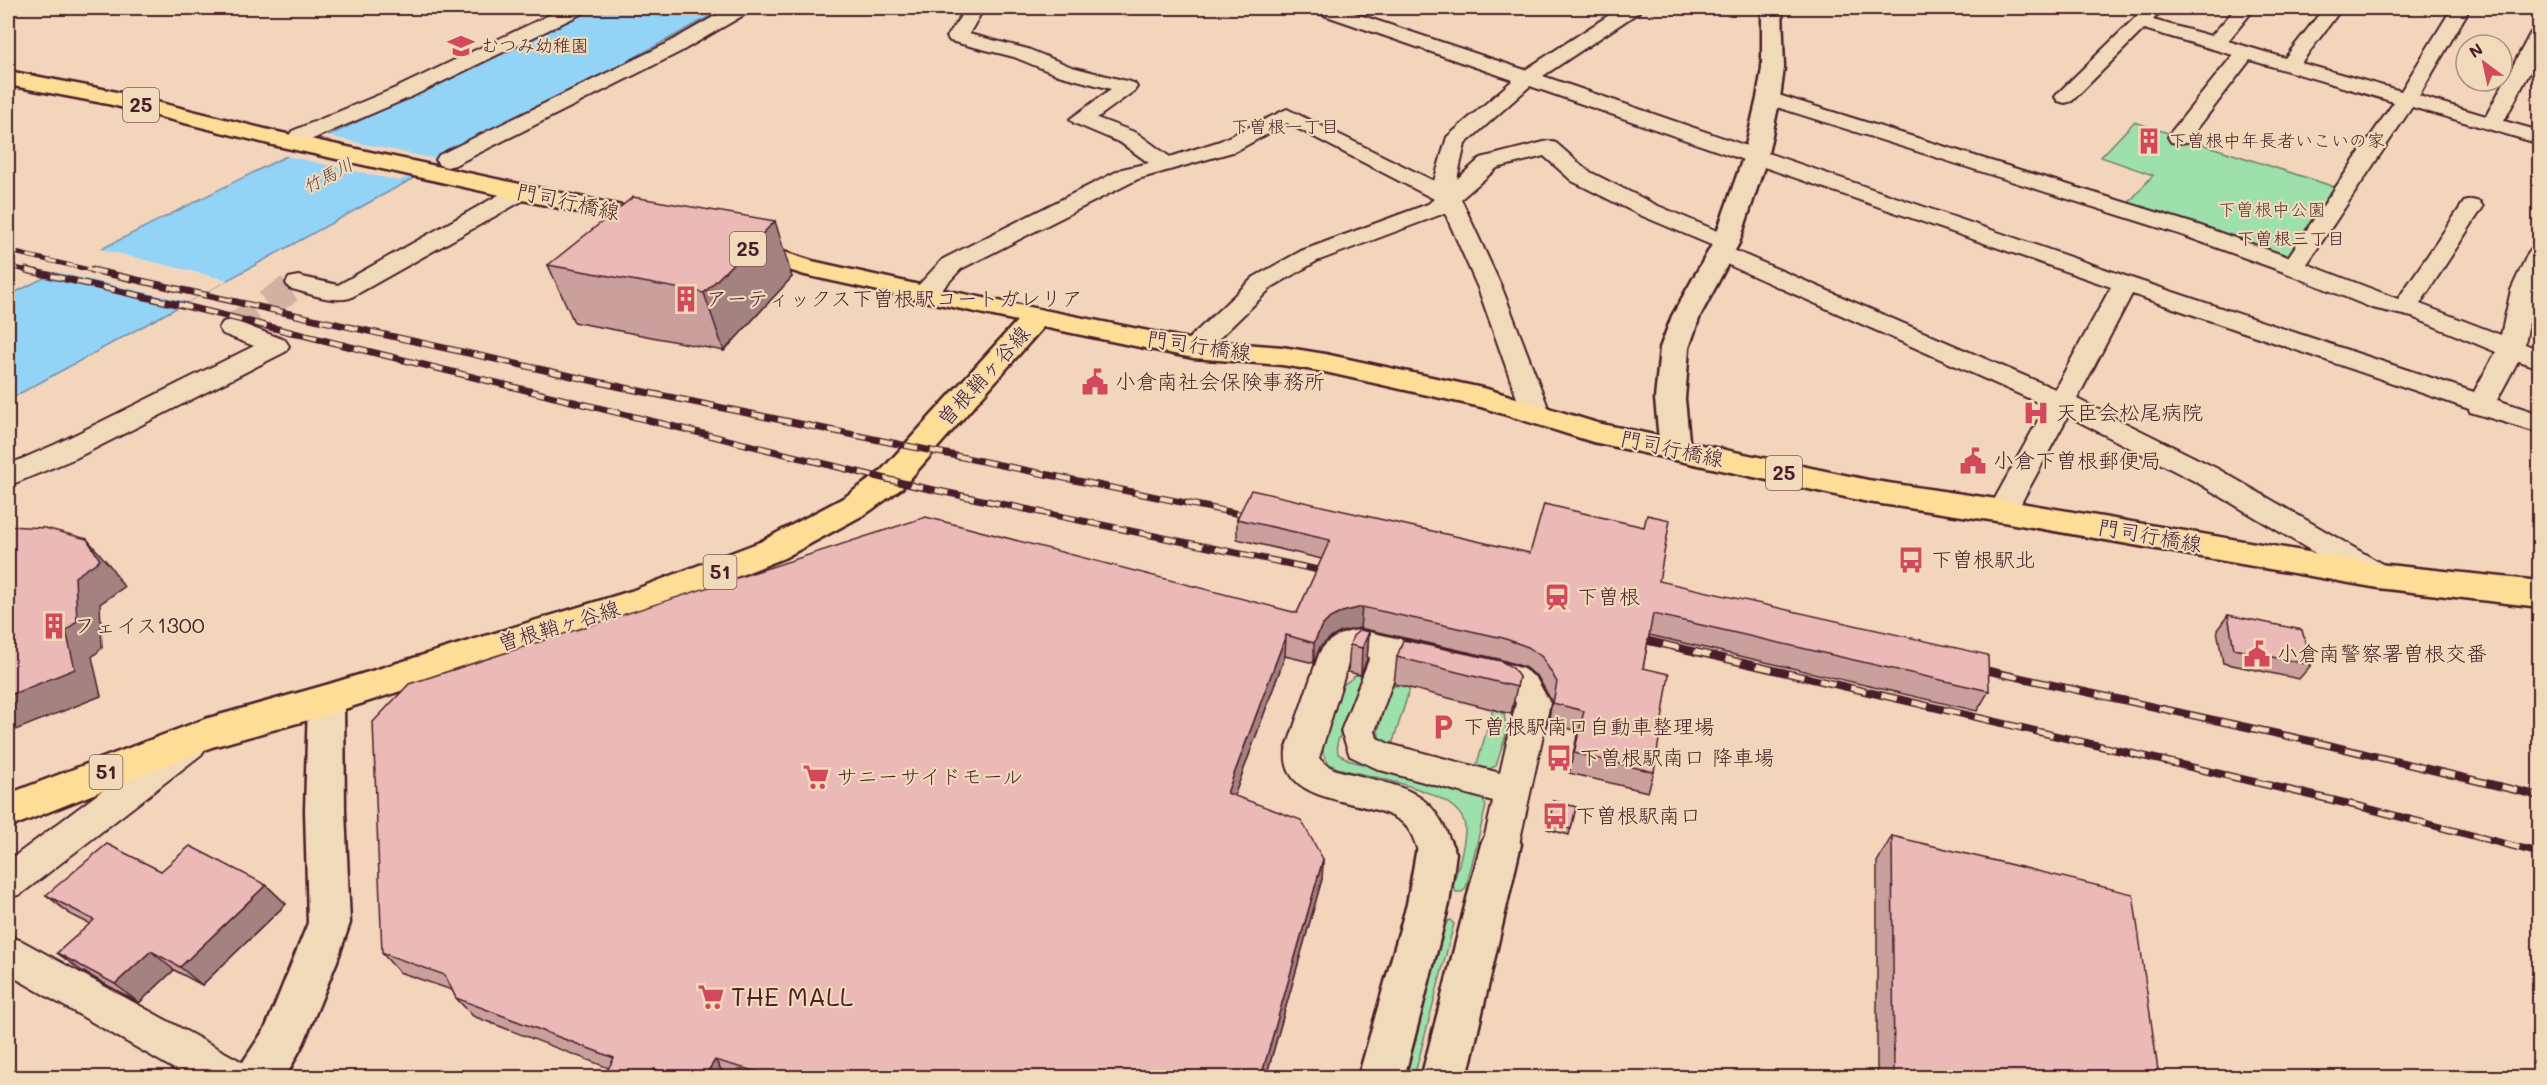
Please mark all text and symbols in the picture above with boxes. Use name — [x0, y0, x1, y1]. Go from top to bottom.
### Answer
school or university icon: むつみ幼稚園 — [446, 31, 476, 61]
place label: むつみ幼稚園 — [481, 33, 589, 57]
north arrow — [2454, 33, 2514, 93]
text: N — [2465, 38, 2486, 62]
road number: 25 — [123, 88, 159, 122]
district label: 下曽根一丁目 — [1231, 114, 1339, 138]
building icon: 下曽根中年長者いこいの家 — [2134, 126, 2164, 156]
place label: 下曽根中年長者いこいの家 — [2169, 128, 2385, 152]
water label: 竹馬川 — [298, 152, 357, 198]
street label: 門司行橋線 — [514, 176, 622, 225]
park label: 下曽根中公園 — [2218, 197, 2326, 221]
district label: 下曽根三丁目 — [2237, 226, 2345, 250]
road number: 25 — [730, 232, 766, 266]
building icon: アーティックス下曽根駅コートガレリア — [671, 284, 701, 314]
place label: アーティックス下曽根駅コートガレリア — [706, 284, 1083, 311]
street label: 曽根鞘ヶ谷線 — [931, 319, 1035, 431]
street label: 門司行橋線 — [1145, 324, 1253, 365]
public building icon: 小倉南社会保険事務所 — [1080, 367, 1110, 397]
place label: 小倉南社会保険事務所 — [1115, 367, 1325, 394]
hospital icon: 天臣会松尾病院 — [2021, 398, 2051, 428]
place label: 天臣会松尾病院 — [2056, 398, 2203, 425]
street label: 門司行橋線 — [1618, 423, 1726, 472]
public building icon: 小倉下曽根郵便局 — [1958, 446, 1988, 476]
place label: 小倉下曽根郵便局 — [1993, 446, 2161, 473]
road number: 25 — [1766, 456, 1802, 490]
street label: 門司行橋線 — [2096, 512, 2204, 557]
bus stop icon: 下曽根駅北 — [1896, 545, 1926, 575]
place label: 下曽根駅北 — [1931, 545, 2036, 572]
road number: 51 — [704, 555, 736, 589]
station icon: 下曽根 — [1542, 582, 1572, 612]
place label: 下曽根 — [1577, 582, 1640, 609]
street label: 曽根鞘ヶ谷線 — [494, 593, 623, 656]
building icon: フェイス1300 — [39, 611, 69, 641]
place label: フェイス1300 — [74, 611, 205, 638]
public building icon: 小倉南警察署曽根交番 — [2242, 639, 2272, 669]
place label: 小倉南警察署曽根交番 — [2277, 639, 2487, 666]
parking icon: 下曽根駅南口自動車整理場 — [1428, 712, 1458, 742]
place label: 下曽根駅南口自動車整理場 — [1463, 712, 1715, 739]
bus stop icon: 下曽根駅南口 降車場 — [1544, 743, 1574, 773]
place label: 下曽根駅南口 降車場 — [1579, 743, 1775, 770]
road number: 51 — [90, 755, 122, 789]
supermarket icon: サニーサイドモール — [801, 762, 831, 792]
place label: サニーサイドモール — [836, 762, 1023, 789]
bus stop icon: 下曽根駅南口 — [1540, 801, 1570, 831]
place label: 下曽根駅南口 — [1575, 801, 1701, 828]
place label: THE MALL — [731, 979, 854, 1013]
supermarket icon: THE MALL — [696, 982, 726, 1012]

